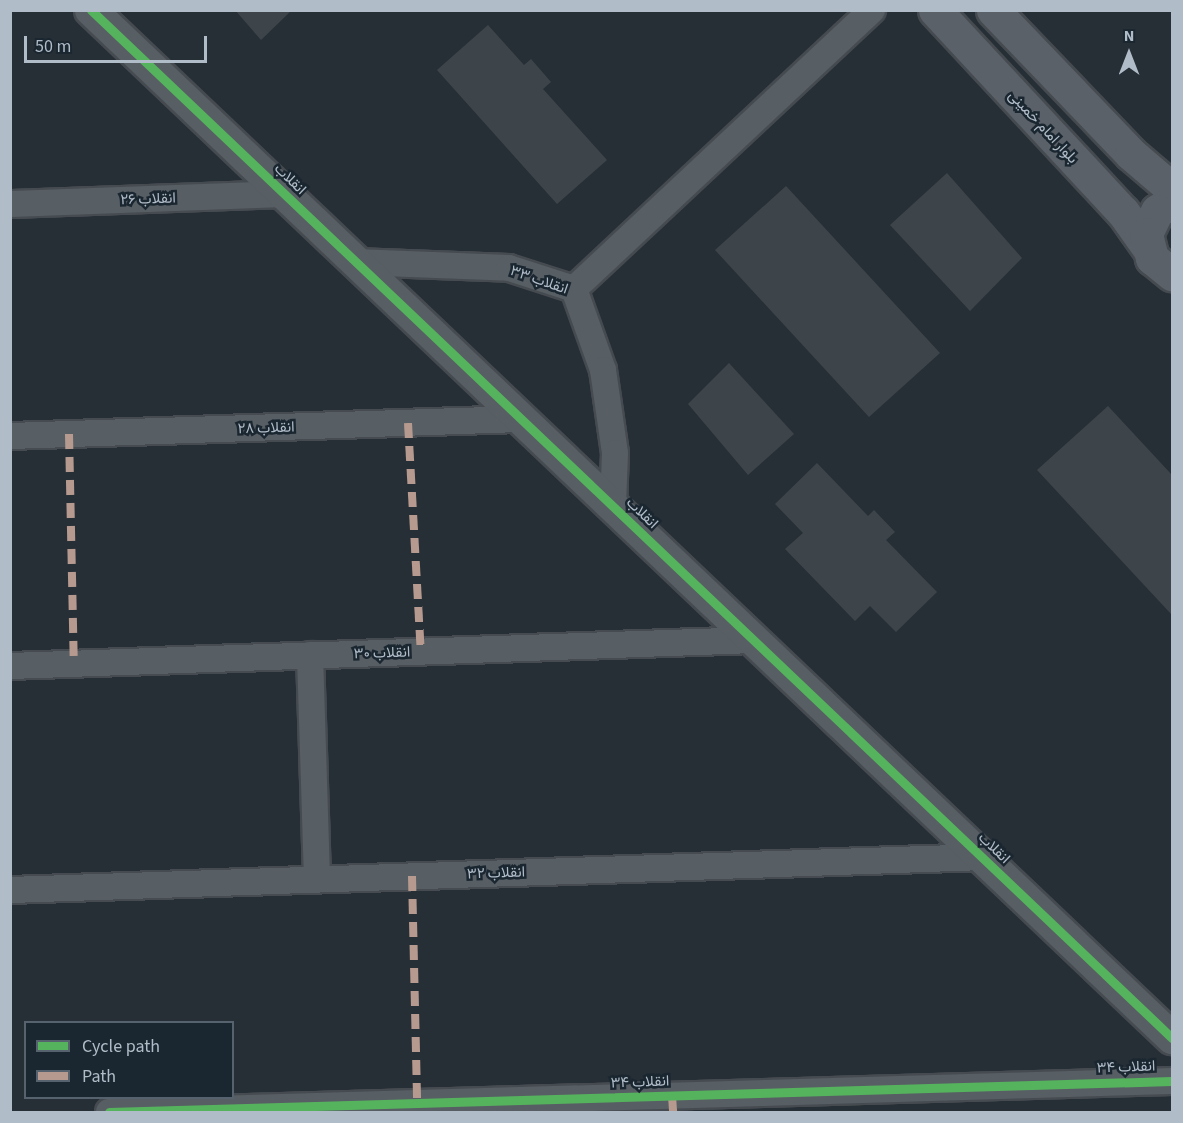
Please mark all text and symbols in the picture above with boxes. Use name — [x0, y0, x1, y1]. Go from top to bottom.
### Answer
scale bar — [27, 24, 210, 62]
north arrow — [1099, 24, 1159, 84]
text: N — [1124, 25, 1134, 47]
text: 50 m — [35, 34, 71, 59]
street label: بلوار امام خمینی — [1004, 87, 1082, 167]
street label: انقلاب — [270, 160, 310, 198]
street label: انقلاب ۲۶ — [120, 189, 176, 209]
street label: انقلاب ۳۳ — [508, 262, 570, 298]
street label: انقلاب ۲۸ — [237, 418, 295, 438]
street label: انقلاب — [622, 494, 662, 532]
street label: انقلاب ۳۰ — [353, 643, 411, 663]
street label: انقلاب — [974, 829, 1014, 867]
street label: انقلاب ۳۲ — [467, 863, 525, 883]
legend — [24, 1021, 234, 1099]
text: Cycle path — [82, 1034, 160, 1059]
street label: انقلاب ۳۴ — [1096, 1057, 1156, 1077]
text: Path — [82, 1064, 116, 1089]
street label: انقلاب ۳۴ — [610, 1072, 670, 1092]

